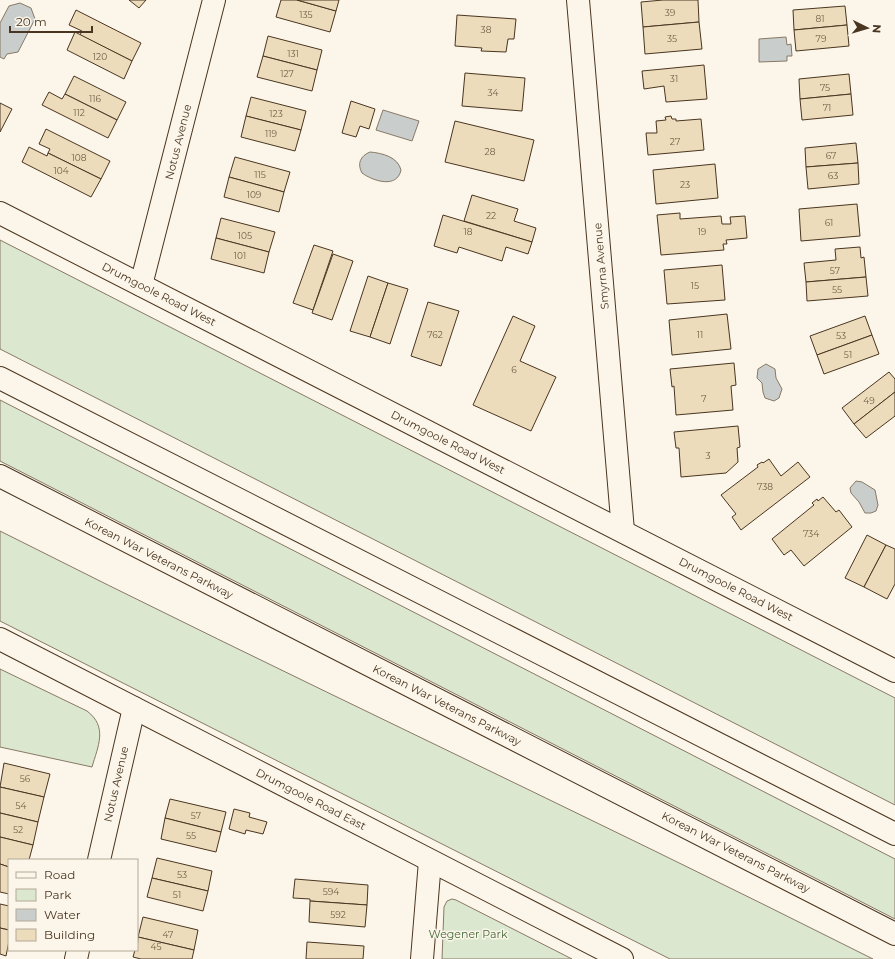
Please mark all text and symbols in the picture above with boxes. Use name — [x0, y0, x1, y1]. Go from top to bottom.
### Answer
house number: 39 — [665, 7, 676, 18]
scale bar — [10, 8, 92, 34]
north arrow — [847, 8, 887, 48]
house number: 135 — [299, 9, 313, 20]
house number: 81 — [816, 13, 825, 24]
text: 20 m — [16, 14, 47, 29]
house number: 38 — [481, 24, 492, 35]
text: N — [870, 24, 884, 34]
house number: 35 — [667, 33, 677, 44]
house number: 79 — [816, 33, 827, 44]
house number: 131 — [287, 48, 299, 59]
house number: 120 — [93, 51, 107, 62]
house number: 127 — [280, 68, 294, 79]
house number: 31 — [670, 73, 678, 84]
house number: 75 — [820, 82, 830, 93]
house number: 34 — [487, 87, 499, 98]
house number: 116 — [89, 93, 102, 104]
street label: Notus Avenue — [162, 102, 194, 181]
house number: 71 — [823, 102, 831, 113]
house number: 112 — [73, 107, 85, 118]
house number: 123 — [269, 108, 283, 119]
house number: 119 — [265, 128, 278, 139]
house number: 27 — [670, 136, 680, 147]
house number: 28 — [485, 146, 496, 157]
house number: 67 — [826, 150, 836, 161]
house number: 108 — [72, 152, 87, 163]
house number: 104 — [53, 165, 69, 176]
house number: 115 — [254, 169, 266, 180]
house number: 63 — [828, 170, 838, 181]
house number: 23 — [680, 179, 690, 190]
house number: 109 — [247, 189, 262, 200]
house number: 22 — [486, 210, 496, 221]
house number: 61 — [825, 217, 833, 228]
street label: Smyrna Avenue — [590, 222, 612, 310]
house number: 18 — [464, 226, 473, 237]
house number: 19 — [698, 226, 707, 237]
house number: 105 — [238, 230, 252, 241]
house number: 101 — [234, 250, 246, 261]
street label: Drumgoole Road West — [100, 259, 219, 329]
house number: 57 — [830, 265, 840, 276]
house number: 15 — [691, 280, 699, 291]
house number: 55 — [832, 284, 842, 295]
house number: 762 — [427, 329, 443, 340]
house number: 11 — [697, 329, 703, 340]
house number: 53 — [836, 330, 846, 341]
house number: 51 — [844, 349, 852, 360]
house number: 6 — [511, 364, 517, 375]
house number: 7 — [701, 393, 707, 404]
house number: 49 — [863, 395, 875, 406]
street label: Drumgoole Road West — [389, 407, 508, 477]
house number: 3 — [705, 450, 711, 461]
house number: 738 — [757, 481, 773, 492]
street label: Korean War Veterans Parkway — [82, 514, 236, 602]
house number: 734 — [803, 528, 819, 539]
street label: Drumgoole Road West — [677, 554, 796, 624]
street label: Korean War Veterans Parkway — [370, 661, 524, 749]
street label: Notus Avenue — [100, 744, 132, 823]
street label: Drumgoole Road East — [254, 765, 369, 833]
house number: 56 — [20, 773, 31, 784]
house number: 54 — [15, 800, 27, 811]
street label: Korean War Veterans Parkway — [659, 808, 813, 896]
house number: 57 — [191, 810, 201, 821]
house number: 52 — [13, 824, 23, 835]
house number: 55 — [186, 830, 196, 841]
legend — [8, 859, 138, 951]
text: Road — [44, 867, 75, 882]
house number: 53 — [177, 869, 187, 880]
house number: 594 — [323, 886, 339, 897]
text: Park — [44, 887, 72, 902]
house number: 51 — [173, 889, 181, 900]
text: Water — [44, 907, 81, 922]
house number: 592 — [330, 909, 346, 920]
text: Building — [44, 927, 95, 942]
park label: Wegener Park — [429, 927, 508, 941]
house number: 47 — [163, 929, 173, 940]
house number: 45 — [150, 941, 162, 952]

